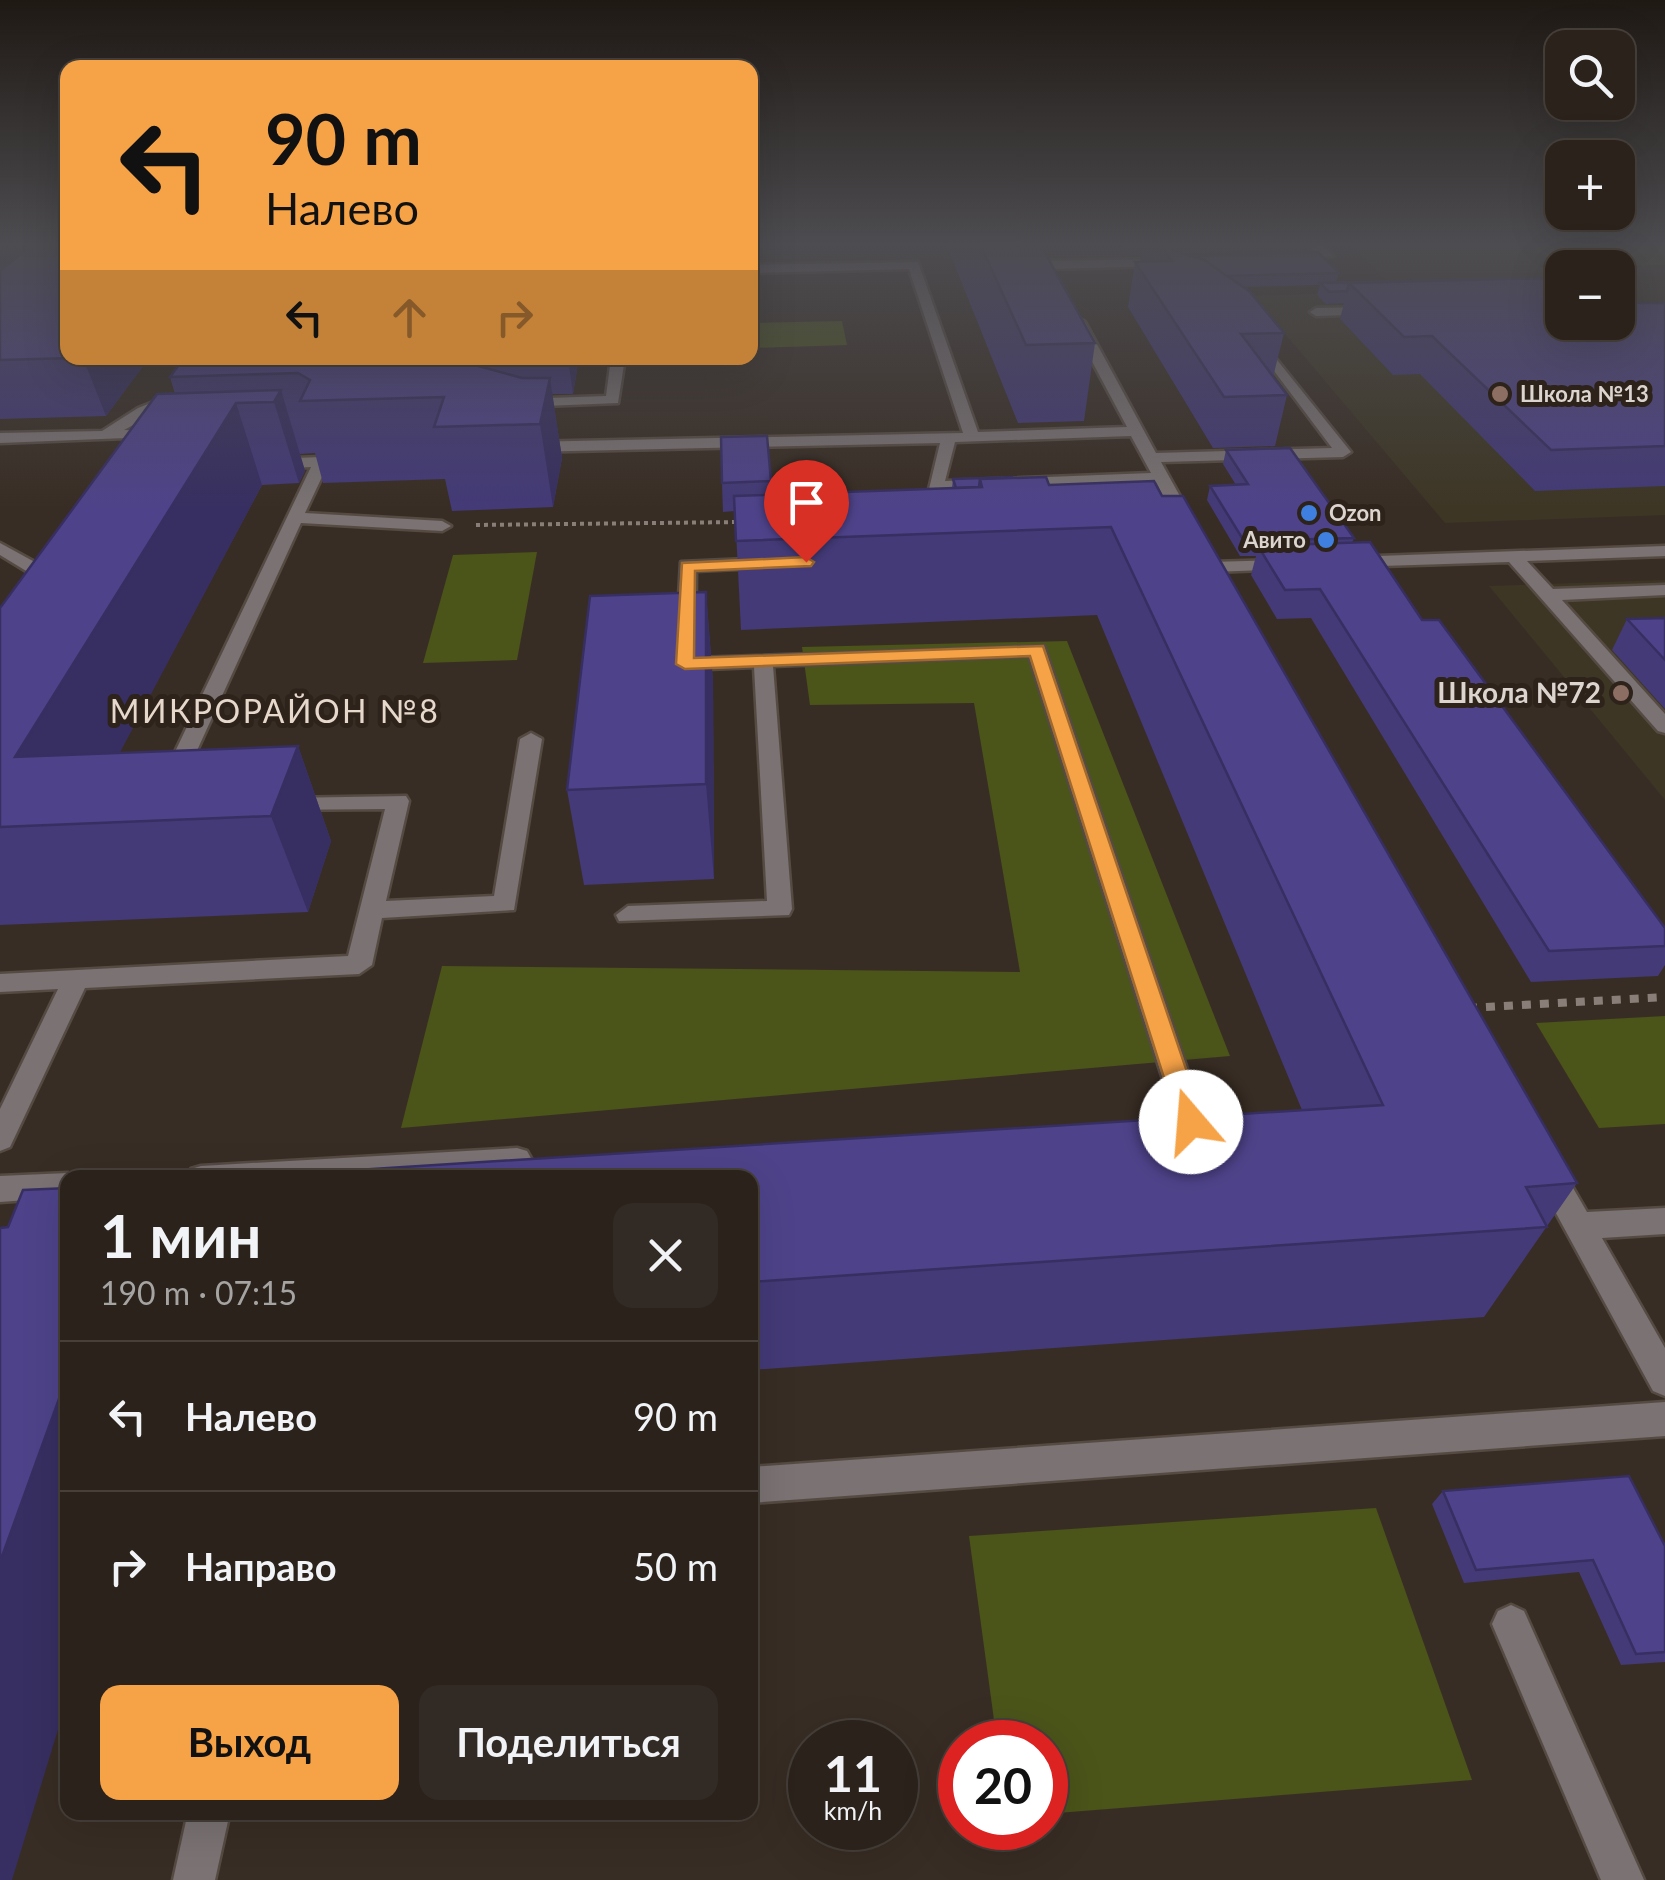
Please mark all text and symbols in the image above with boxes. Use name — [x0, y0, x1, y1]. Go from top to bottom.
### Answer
map controls — [1545, 30, 1635, 340]
button: search — [1545, 30, 1635, 120]
text: 90 m — [265, 96, 422, 180]
icon: left — [100, 100, 230, 230]
button: + — [1545, 140, 1635, 230]
text: Налево — [265, 181, 419, 235]
button: − — [1545, 250, 1635, 340]
icon: left — [277, 290, 332, 345]
icon: ahead — [382, 290, 437, 345]
icon: right — [487, 290, 542, 345]
place label: Школа №13 — [1520, 380, 1649, 407]
marker: Школа №13 — [1489, 383, 1511, 405]
pin — [764, 460, 849, 563]
icon: arrive — [779, 475, 834, 530]
place label: Ozon — [1329, 499, 1382, 526]
marker: Ozon — [1298, 502, 1320, 524]
place label: Авито — [1242, 526, 1306, 553]
marker: Авито — [1315, 529, 1337, 551]
place label: Школа №72 — [1437, 675, 1601, 709]
marker: Школа №72 — [1610, 682, 1632, 704]
district label: МИКРОРАЙОН №8 — [110, 691, 440, 730]
position arrow — [1139, 1070, 1243, 1174]
text: 1 мин — [100, 1199, 262, 1271]
button: close — [613, 1203, 718, 1308]
text: 190 m · 07:15 — [100, 1273, 297, 1312]
icon: left — [100, 1389, 155, 1444]
text: Налево — [185, 1393, 317, 1439]
text: 90 m — [633, 1393, 718, 1439]
icon: right — [100, 1539, 155, 1594]
text: Направо — [185, 1543, 337, 1589]
text: 50 m — [633, 1543, 718, 1589]
button: Выход — [100, 1685, 399, 1800]
button: Поделиться — [419, 1685, 718, 1800]
speed limit sign: 20 — [938, 1720, 1068, 1850]
text: 11 — [824, 1743, 882, 1803]
text: km/h — [824, 1795, 882, 1825]

